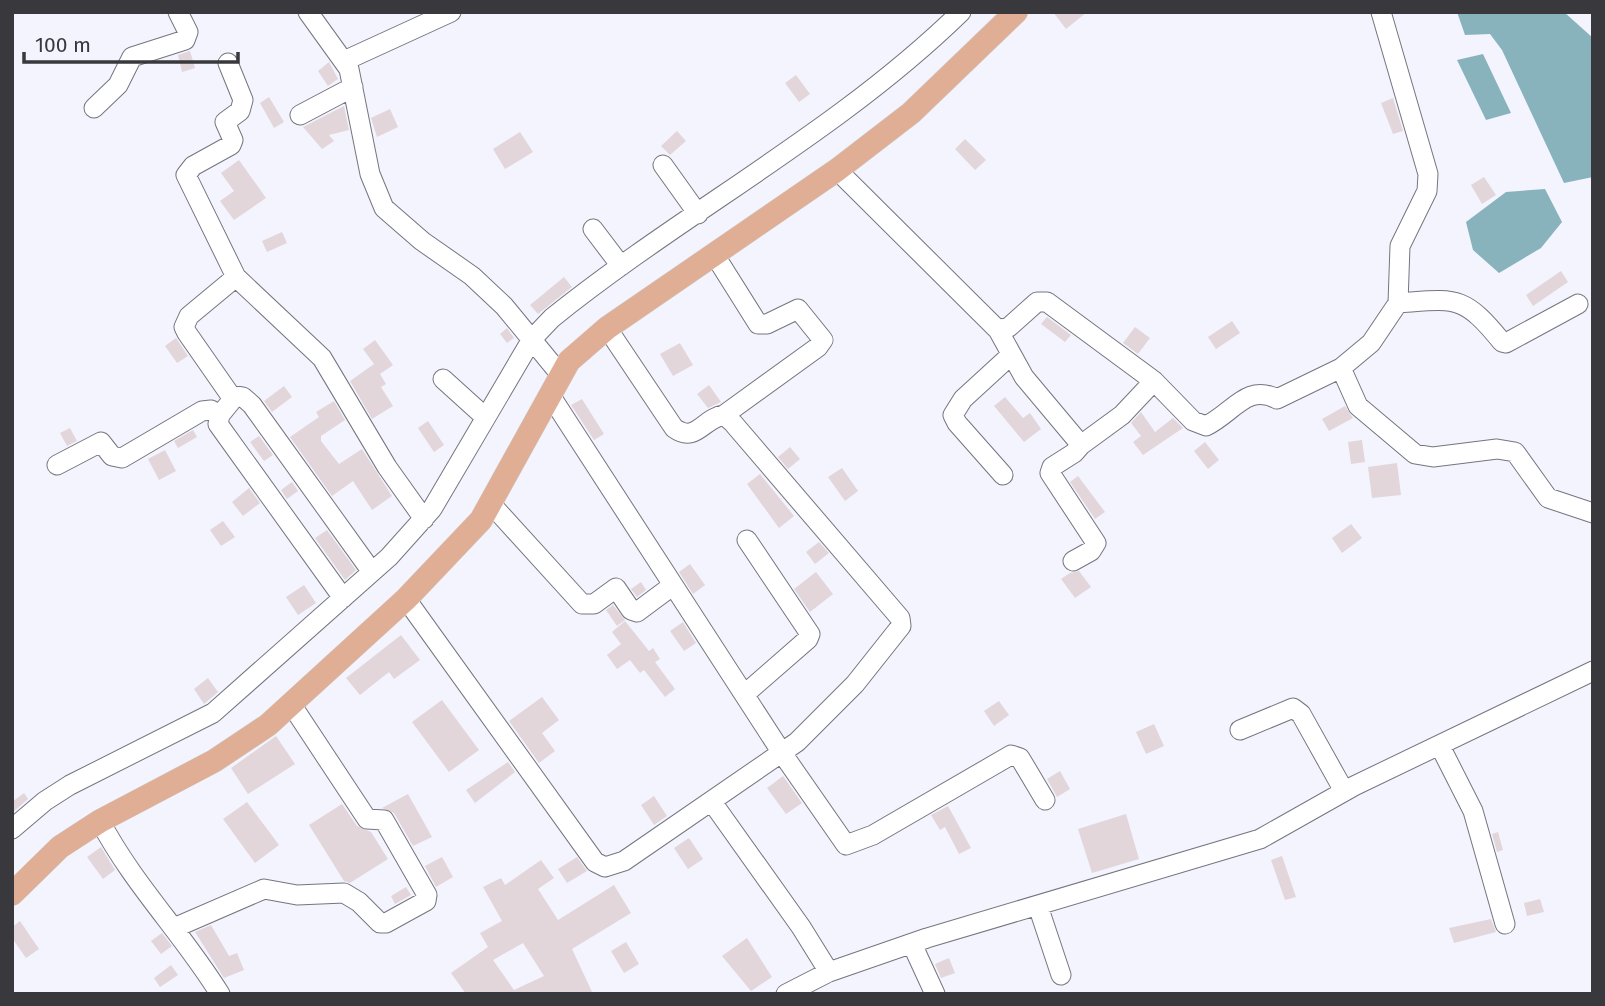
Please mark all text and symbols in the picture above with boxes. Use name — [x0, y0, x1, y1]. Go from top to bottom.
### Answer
scale bar — [24, 21, 238, 65]
text: 100 m — [35, 32, 91, 58]

